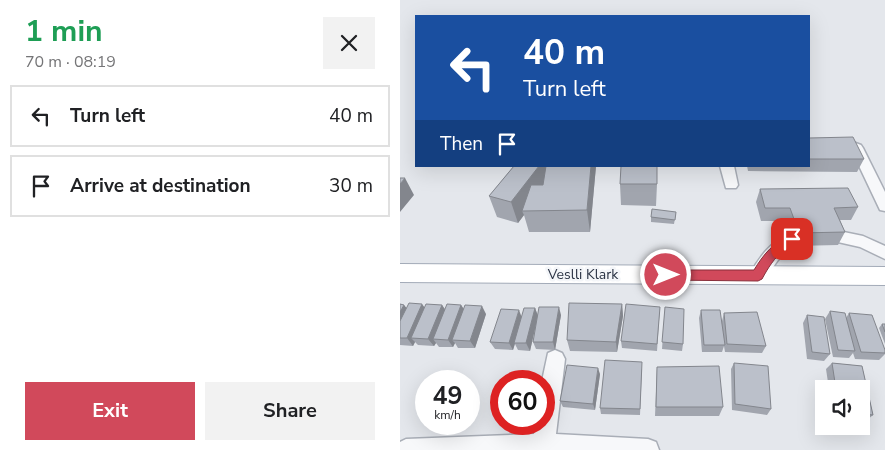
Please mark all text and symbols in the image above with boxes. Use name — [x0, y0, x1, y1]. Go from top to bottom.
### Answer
text: 1 min — [25, 11, 103, 52]
button: close — [323, 17, 375, 69]
text: 40 m — [523, 29, 605, 76]
icon: left — [440, 35, 505, 100]
text: 70 m · 08:19 — [25, 51, 116, 73]
text: Turn left — [523, 74, 606, 104]
icon: left — [27, 102, 55, 130]
text: Turn left — [70, 103, 145, 129]
text: 40 m — [329, 103, 373, 129]
icon: arrive — [493, 130, 521, 158]
text: Then — [440, 131, 483, 157]
icon: arrive — [27, 172, 55, 200]
text: Arrive at destination — [70, 173, 251, 199]
text: 30 m — [329, 173, 373, 199]
pin — [771, 218, 813, 260]
icon: arrive — [778, 225, 806, 253]
position arrow — [639, 248, 691, 300]
street label: Veslli Klark — [547, 265, 619, 284]
speed limit sign: 60 — [490, 370, 555, 435]
text: 49 — [432, 379, 463, 413]
map controls — [815, 380, 870, 435]
button: sound — [815, 380, 870, 435]
button: Exit — [25, 382, 195, 440]
button: Share — [205, 382, 375, 440]
text: km/h — [434, 407, 461, 423]

